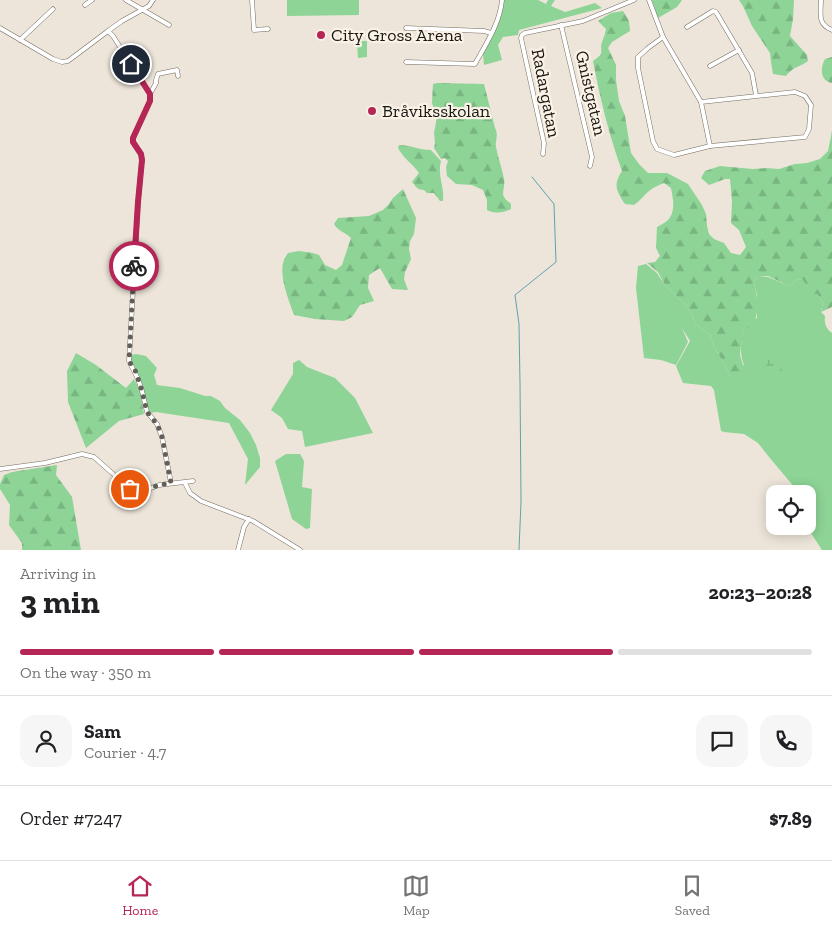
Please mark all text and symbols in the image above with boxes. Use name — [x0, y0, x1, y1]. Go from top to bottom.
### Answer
place label: City Gross Arena — [331, 24, 463, 46]
marker: City Gross Arena — [315, 29, 327, 41]
pin — [110, 43, 152, 85]
street label: Radargatan — [527, 47, 566, 140]
street label: Gnistgatan — [571, 48, 612, 138]
icon: home — [117, 50, 145, 78]
place label: Bråviksskolan — [382, 100, 491, 122]
marker: Bråviksskolan — [366, 105, 378, 117]
courier — [109, 241, 159, 291]
icon: bike — [120, 252, 148, 280]
pin — [109, 468, 151, 510]
icon: bag — [116, 475, 144, 503]
map controls — [766, 485, 816, 535]
button: locate — [766, 485, 816, 535]
text: Arriving in — [20, 564, 96, 583]
text: 20:23–20:28 — [709, 581, 812, 604]
text: 3 min — [20, 583, 100, 621]
text: On the way · 350 m — [20, 663, 151, 682]
button: person — [20, 715, 72, 767]
button: chat — [696, 715, 748, 767]
button: phone — [760, 715, 812, 767]
text: Sam — [84, 720, 121, 743]
text: Courier · 4.7 — [84, 743, 166, 762]
text: Order #7247 — [20, 807, 122, 830]
text: $7.89 — [769, 807, 812, 830]
tab: Home — [122, 872, 158, 919]
tab: Map — [402, 872, 430, 919]
tab: Saved — [675, 872, 710, 919]

